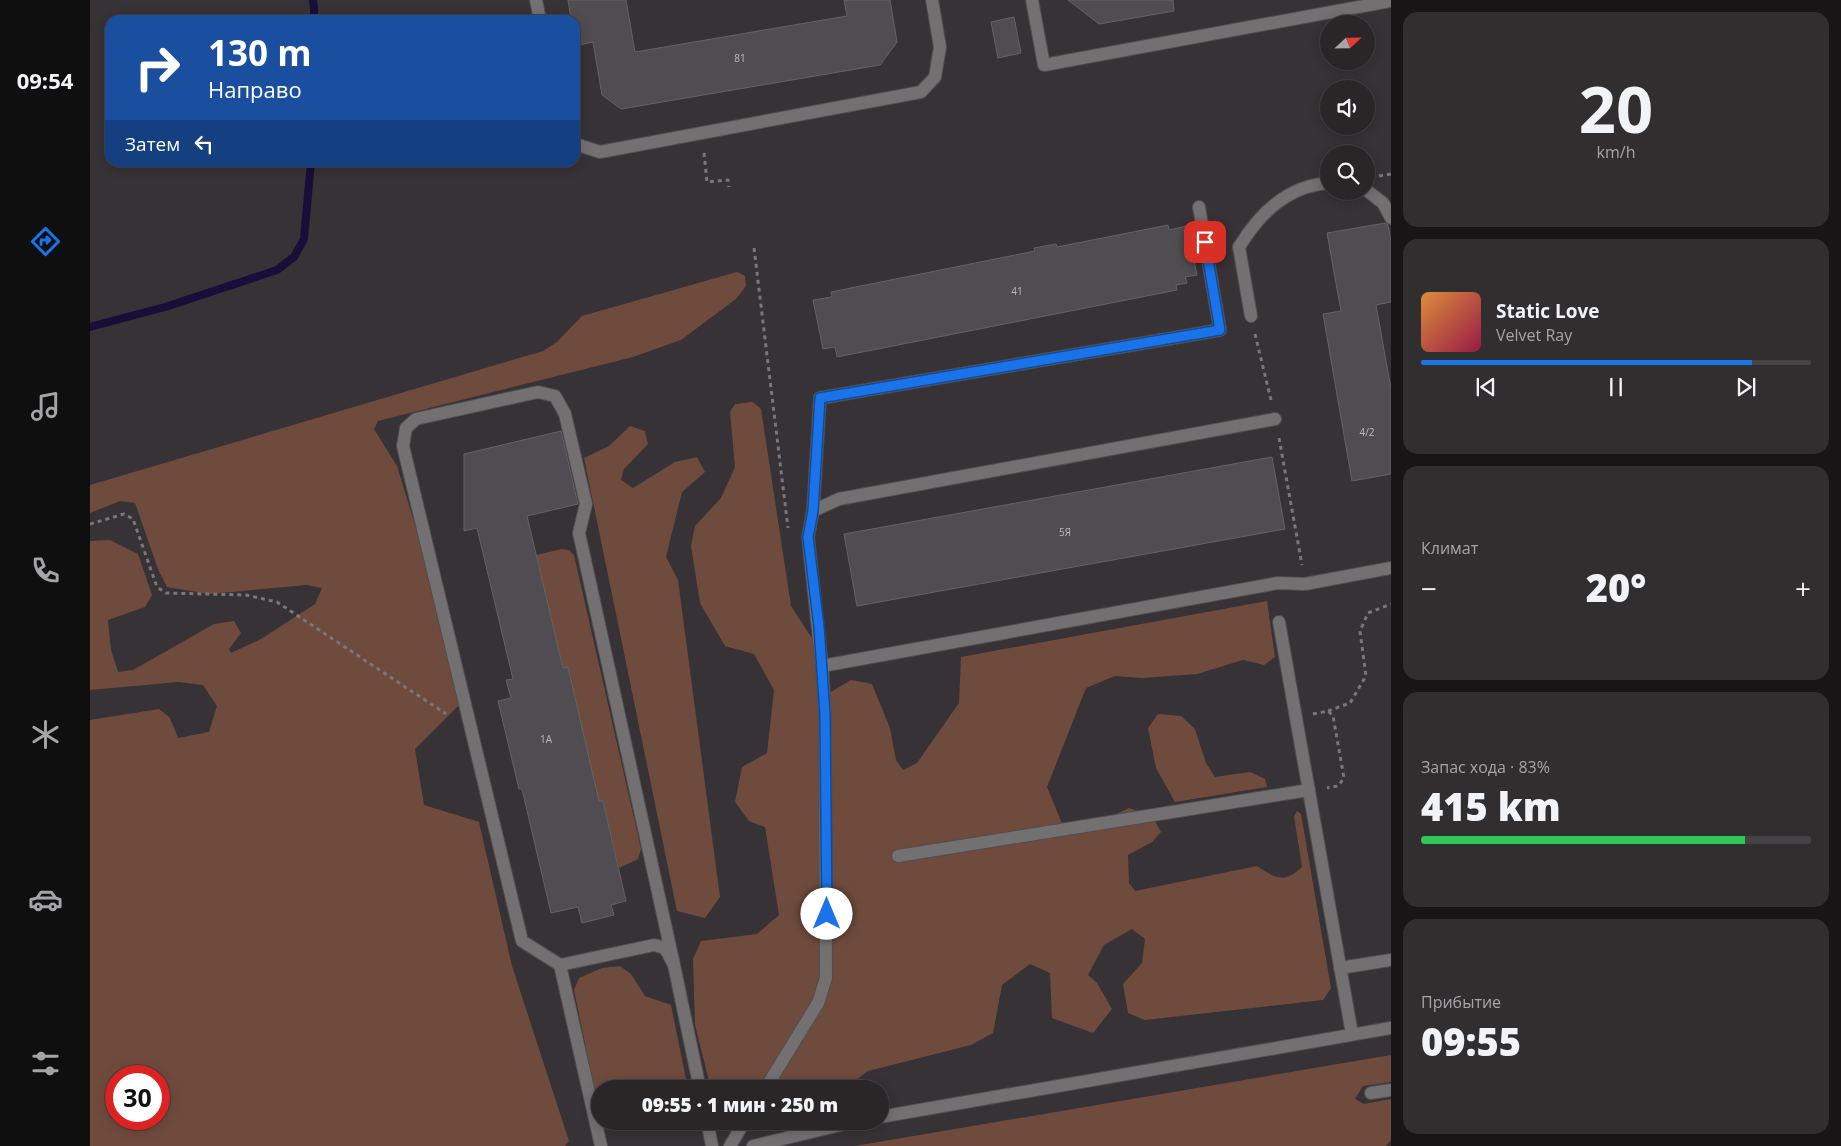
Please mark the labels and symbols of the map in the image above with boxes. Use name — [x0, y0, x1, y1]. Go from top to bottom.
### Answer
north arrow — [1320, 15, 1375, 70]
house number: 81 — [734, 51, 746, 65]
pin — [1184, 221, 1226, 263]
house number: 41 — [1011, 284, 1023, 298]
house number: 4/2 — [1359, 425, 1375, 439]
house number: 5Я — [1059, 525, 1071, 539]
house number: 1А — [540, 732, 553, 746]
position arrow — [800, 887, 852, 939]
speed limit sign: 30 — [105, 1065, 170, 1130]

